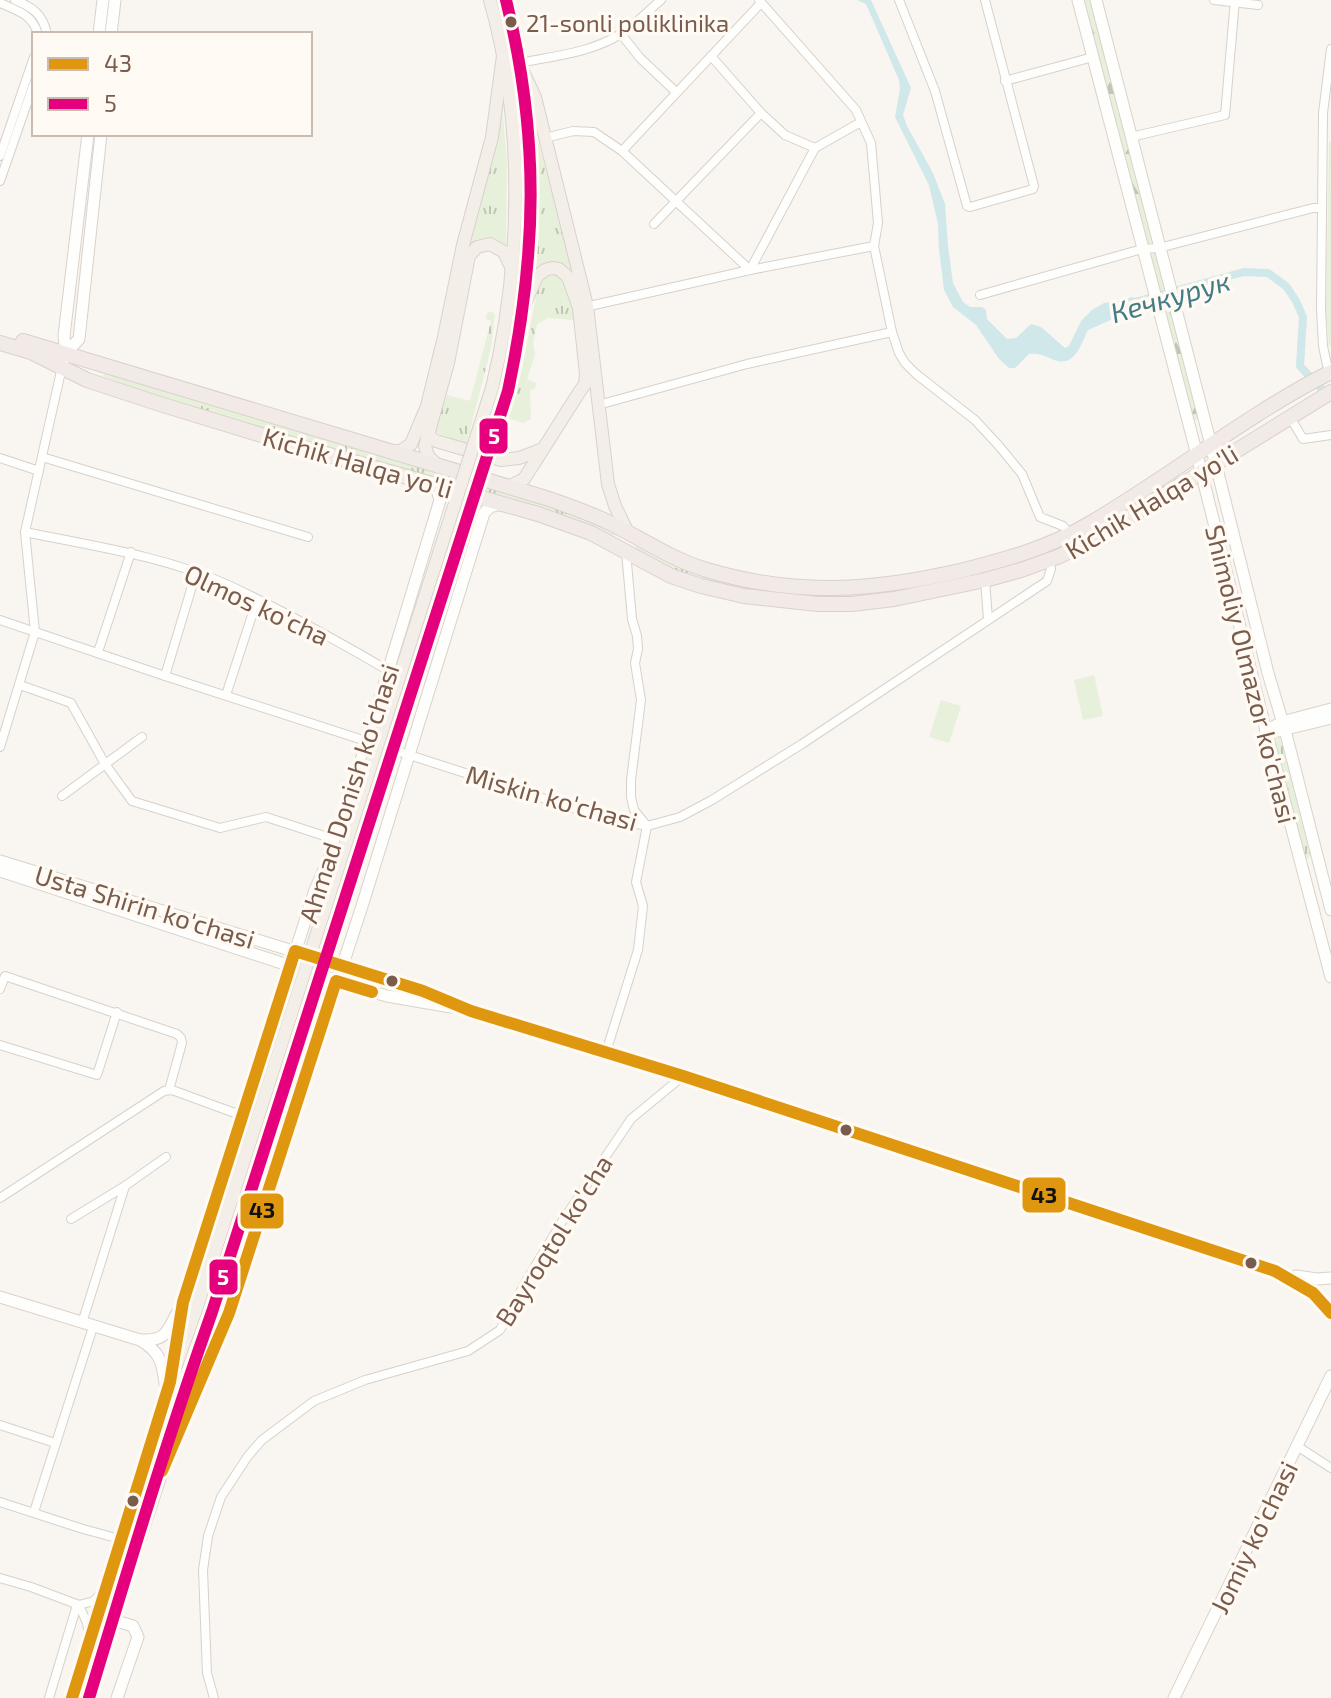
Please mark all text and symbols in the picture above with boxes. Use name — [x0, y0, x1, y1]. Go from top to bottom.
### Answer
place label: 21-sonli poliklinika — [526, 8, 729, 37]
marker: 21-sonli poliklinika — [503, 14, 519, 30]
legend — [32, 32, 312, 136]
text: 43 — [104, 48, 132, 77]
text: 5 — [104, 88, 117, 117]
water label: Кечкурук — [1106, 263, 1234, 329]
line badge: 5 — [478, 417, 509, 455]
street label: Kichik Halqa yo'li — [260, 420, 456, 504]
text: 5 — [488, 422, 500, 448]
street label: Kichik Halqa yo'li — [1059, 437, 1243, 565]
street label: Shimoliy Olmazor ko'chasi — [1200, 522, 1304, 826]
street label: Olmos ko'cha — [180, 557, 334, 651]
street label: Ahmad Donish ko'chasi — [291, 660, 405, 926]
street label: Miskin ko'chasi — [463, 758, 641, 836]
street label: Usta Shirin ko'chasi — [31, 858, 259, 954]
unlabelled marker — [384, 973, 400, 989]
unlabelled marker — [838, 1122, 854, 1138]
street label: Bayroqtol ko'cha — [488, 1149, 618, 1331]
line badge: 43 — [1021, 1176, 1067, 1214]
text: 43 — [1031, 1181, 1057, 1207]
line badge: 43 — [239, 1192, 285, 1230]
text: 43 — [249, 1196, 275, 1222]
unlabelled marker — [1243, 1255, 1259, 1271]
line badge: 5 — [208, 1258, 239, 1296]
text: 5 — [217, 1263, 229, 1289]
street label: Jomiy ko'chasi — [1203, 1456, 1303, 1618]
unlabelled marker — [125, 1493, 141, 1509]

